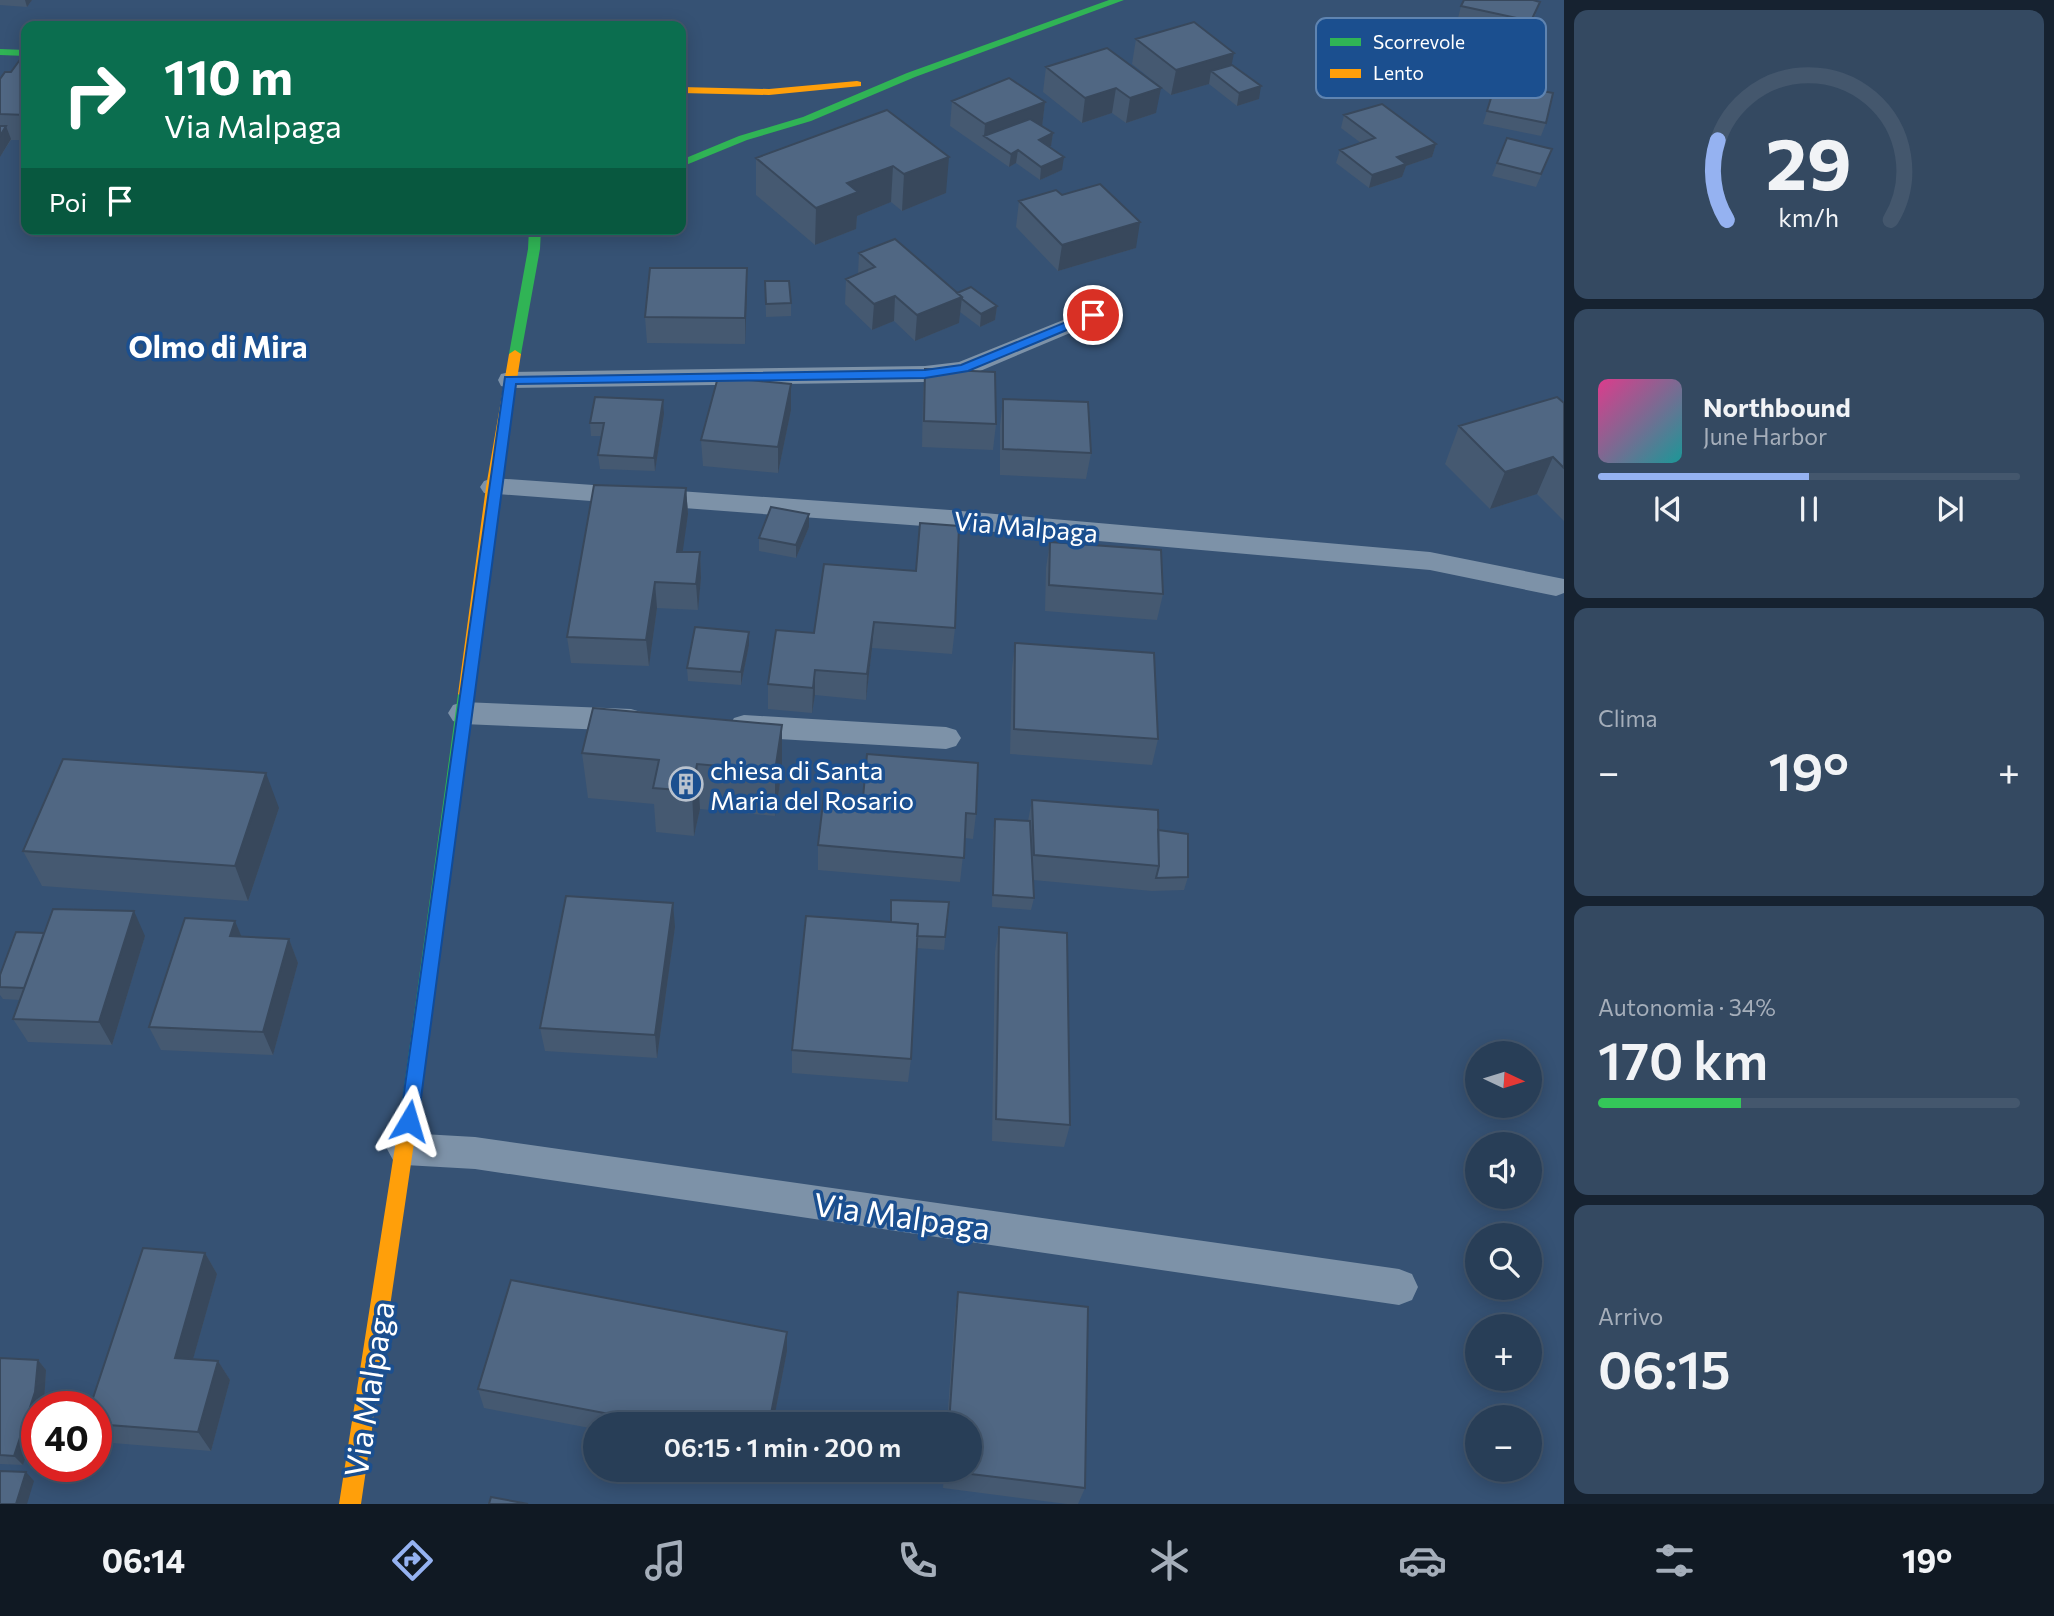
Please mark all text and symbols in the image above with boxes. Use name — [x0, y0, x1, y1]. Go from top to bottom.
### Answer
legend — [1316, 18, 1546, 98]
text: Scorrevole — [1373, 30, 1465, 53]
text: 110 m — [164, 45, 293, 105]
icon: right — [49, 49, 140, 140]
text: Lento — [1373, 61, 1424, 84]
text: Via Malpaga — [164, 105, 342, 145]
text: 29 — [1766, 117, 1852, 206]
icon: arrive — [101, 182, 139, 220]
text: Poi — [49, 186, 87, 217]
text: km/h — [1779, 202, 1839, 232]
pin — [1063, 285, 1123, 345]
icon: arrive — [1074, 296, 1112, 334]
district label: Olmo di Mira — [128, 327, 308, 364]
text: Northbound — [1703, 391, 1851, 422]
text: June Harbor — [1703, 422, 1827, 450]
icon: previous — [1649, 490, 1687, 528]
icon: pause — [1790, 490, 1828, 528]
icon: next — [1931, 490, 1969, 528]
street label: Via Malpaga — [953, 504, 1099, 548]
text: Clima — [1598, 704, 1658, 732]
text: 19° — [1768, 738, 1849, 802]
text: − — [1598, 747, 1620, 794]
text: + — [1998, 747, 2020, 794]
place label: chiesa di Santa Maria del Rosario — [710, 754, 914, 815]
building icon: chiesa di Santa Maria del Rosario — [667, 765, 705, 803]
text: Autonomia · 34% — [1598, 993, 1776, 1021]
text: 170 km — [1598, 1027, 1768, 1091]
north arrow — [1465, 1041, 1542, 1118]
map controls — [1465, 1041, 1542, 1482]
position arrow — [372, 1084, 446, 1158]
button: sound — [1465, 1132, 1542, 1209]
street label: Via Malpaga — [811, 1183, 993, 1247]
button: search — [1465, 1223, 1542, 1300]
street label: Via Malpaga — [334, 1298, 402, 1480]
text: Arrivo — [1598, 1302, 1663, 1330]
button: + — [1465, 1314, 1542, 1391]
text: 06:15 — [1598, 1336, 1731, 1400]
speed limit sign: 40 — [21, 1391, 112, 1482]
button: − — [1465, 1405, 1542, 1482]
text: 06:15 · 1 min · 200 m — [664, 1431, 901, 1462]
icon: directions — [388, 1536, 437, 1585]
icon: music — [641, 1536, 690, 1585]
icon: phone — [893, 1536, 942, 1585]
icon: climate — [1145, 1536, 1194, 1585]
icon: car — [1398, 1536, 1447, 1585]
icon: filters — [1650, 1536, 1699, 1585]
text: 06:14 — [102, 1540, 185, 1580]
text: 19° — [1902, 1540, 1952, 1580]

